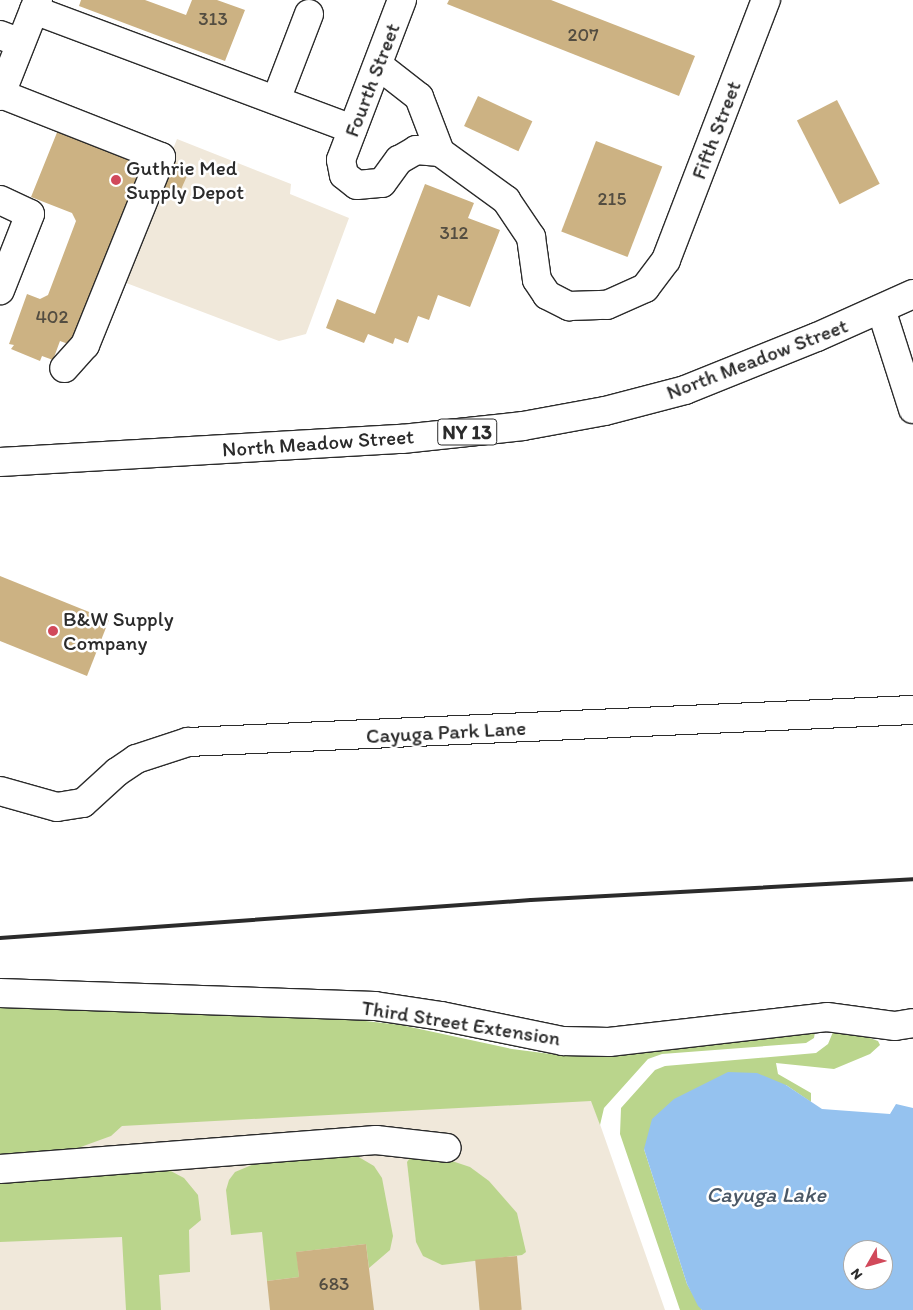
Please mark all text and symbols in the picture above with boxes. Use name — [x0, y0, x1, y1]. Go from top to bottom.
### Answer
house number: 313 — [198, 8, 228, 30]
street label: Fourth Street — [339, 20, 405, 140]
house number: 207 — [567, 24, 599, 46]
street label: Fifth Street — [686, 77, 746, 183]
place label: Guthrie Med Supply Depot — [126, 155, 245, 205]
marker: Guthrie Med Supply Depot — [110, 174, 122, 186]
house number: 215 — [598, 188, 626, 210]
house number: 312 — [439, 222, 469, 244]
house number: 402 — [35, 306, 69, 328]
street label: North Meadow Street — [663, 313, 851, 405]
road number: NY 13 — [437, 414, 497, 450]
street label: North Meadow Street — [222, 424, 414, 462]
place label: B&W Supply Company — [63, 606, 173, 656]
marker: B&W Supply Company — [47, 625, 59, 637]
street label: Cayuga Park Lane — [365, 715, 527, 749]
street label: Third Street Extension — [360, 995, 562, 1051]
water label: Cayuga Lake — [706, 1182, 826, 1208]
north arrow — [843, 1240, 893, 1290]
text: N — [847, 1265, 866, 1283]
house number: 683 — [319, 1273, 349, 1295]

